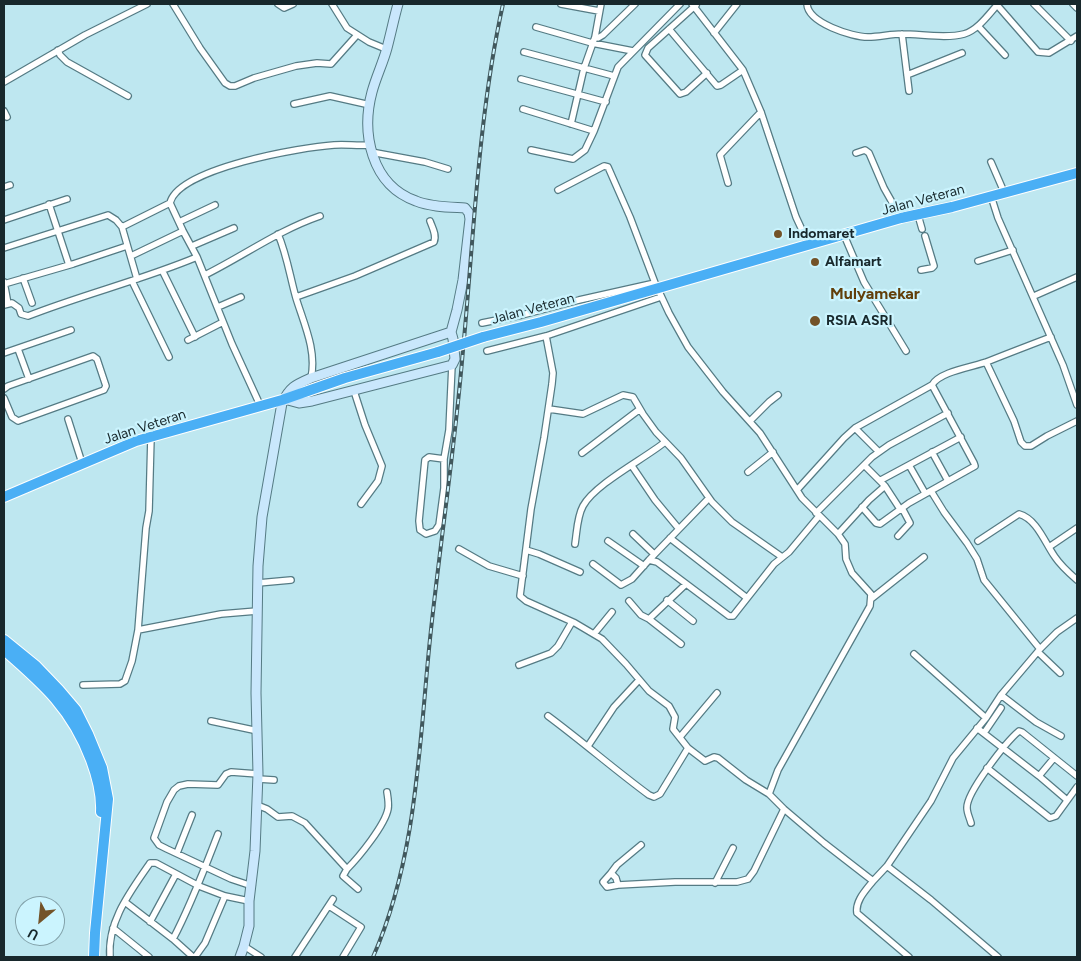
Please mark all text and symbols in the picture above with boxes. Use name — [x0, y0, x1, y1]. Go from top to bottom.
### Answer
street label: Jalan Veteran — [880, 181, 966, 219]
place label: Indomaret — [788, 226, 855, 242]
marker: Indomaret — [772, 228, 784, 240]
place label: Alfamart — [825, 254, 882, 270]
marker: Alfamart — [809, 256, 821, 268]
district label: Mulyamekar — [830, 284, 920, 304]
street label: Jalan Veteran — [490, 290, 576, 328]
place label: RSIA ASRI — [826, 313, 892, 329]
marker: RSIA ASRI — [808, 314, 822, 328]
street label: Jalan Veteran — [102, 406, 188, 448]
north arrow — [15, 896, 65, 946]
text: U — [25, 924, 42, 944]

